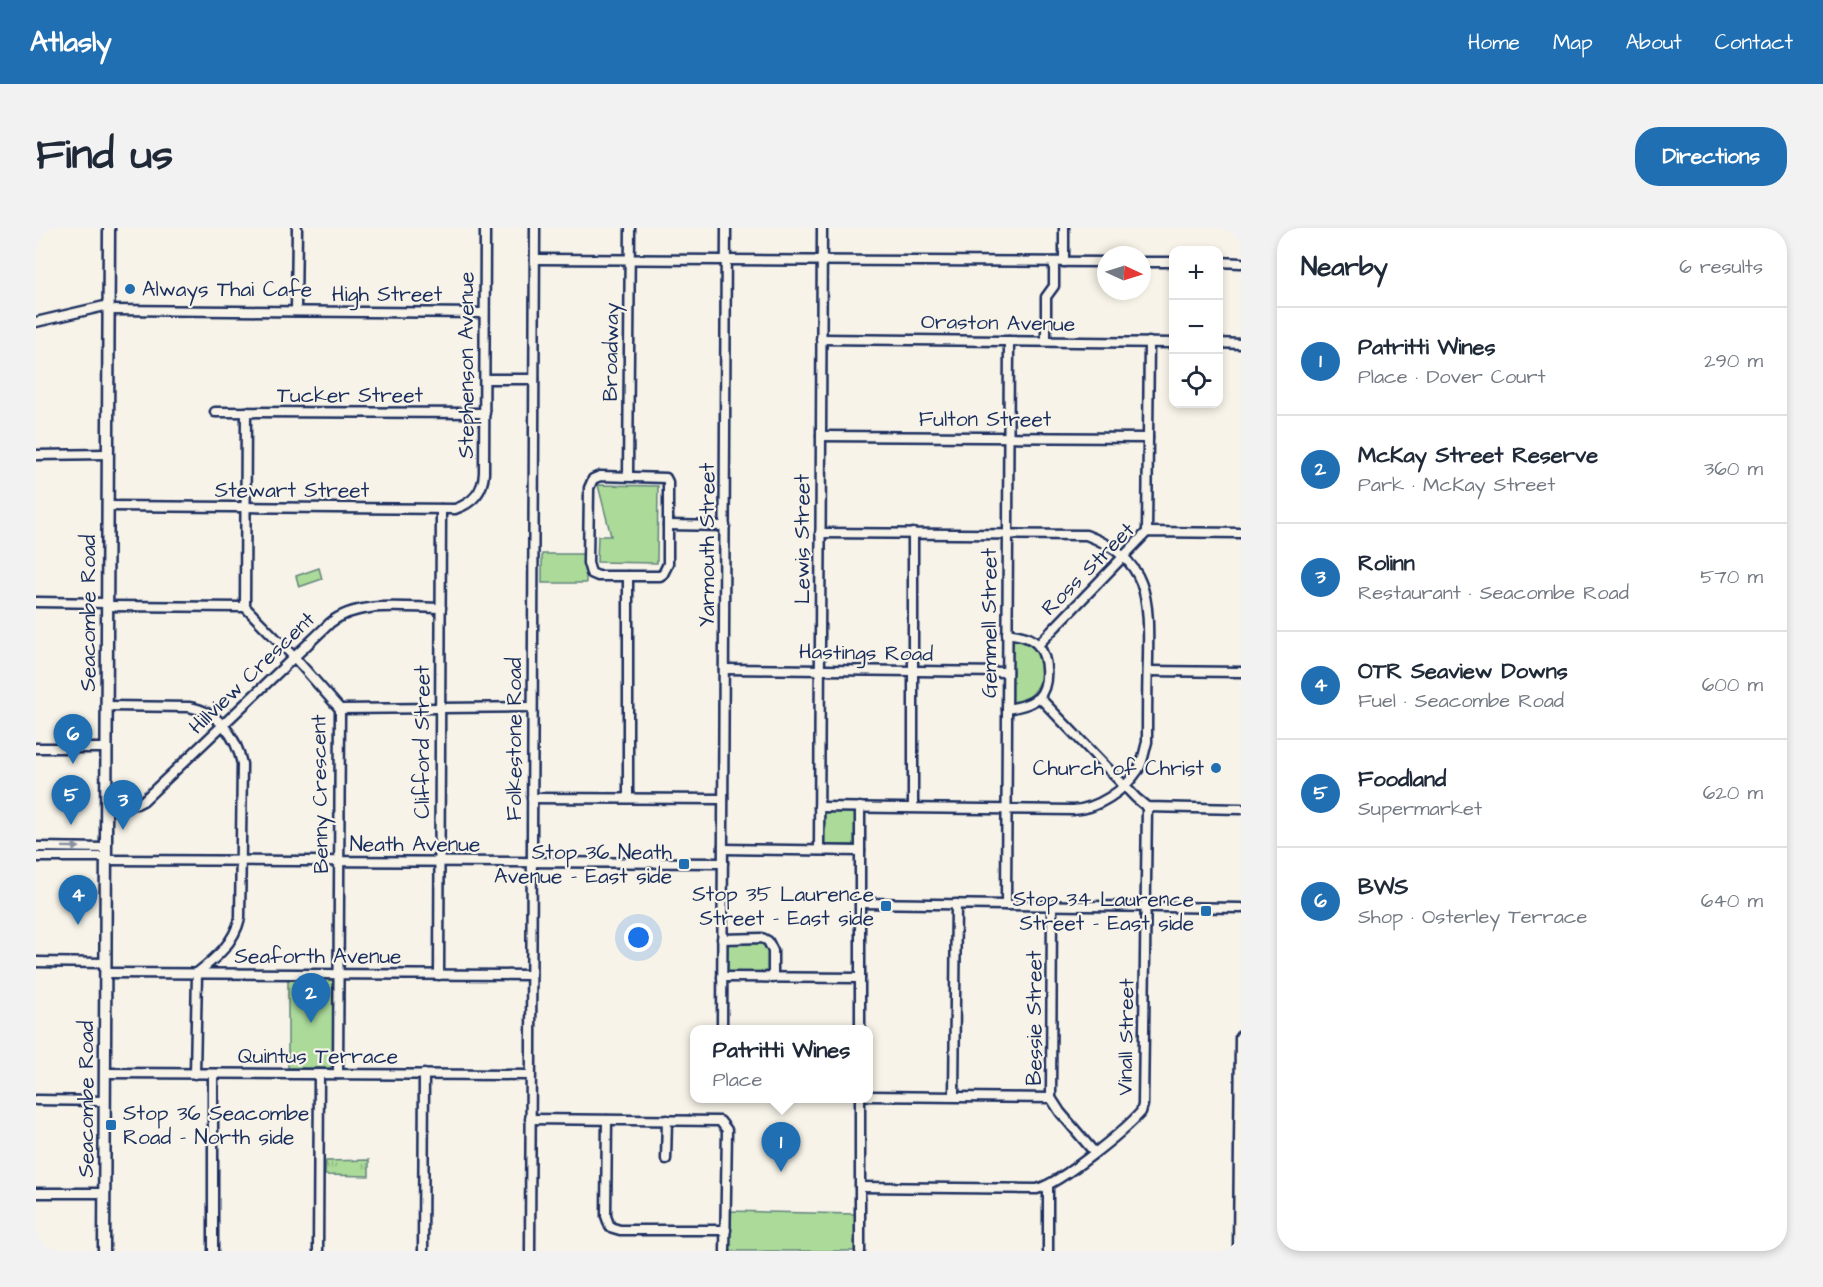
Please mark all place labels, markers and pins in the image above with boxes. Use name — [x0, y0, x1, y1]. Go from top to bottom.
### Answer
place label: Always Thai Cafe — [142, 275, 312, 306]
marker: Always Thai Cafe — [123, 282, 137, 296]
pin: 6 — [54, 714, 93, 764]
place label: Church of Christ — [1033, 754, 1204, 783]
marker: Church of Christ — [1209, 761, 1223, 775]
pin: 5 — [51, 776, 90, 825]
pin: 3 — [104, 780, 142, 830]
place label: Stop 36 Neath Avenue - East side — [494, 838, 673, 891]
marker: Stop 36 Neath Avenue - East side — [677, 857, 691, 871]
pin: 4 — [58, 876, 98, 925]
place label: Stop 35 Laurence Street - East side — [692, 880, 874, 933]
place label: Stop 34 Laurence Street - East side — [1013, 885, 1194, 938]
marker: Stop 35 Laurence Street - East side — [879, 899, 893, 913]
marker: Stop 34 Laurence Street - East side — [1199, 904, 1213, 918]
pin: 2 — [292, 974, 330, 1023]
place label: Stop 36 Seacombe Road - North side — [123, 1099, 309, 1152]
marker: Stop 36 Seacombe Road - North side — [104, 1118, 118, 1132]
pin: 1 — [762, 1122, 800, 1172]

